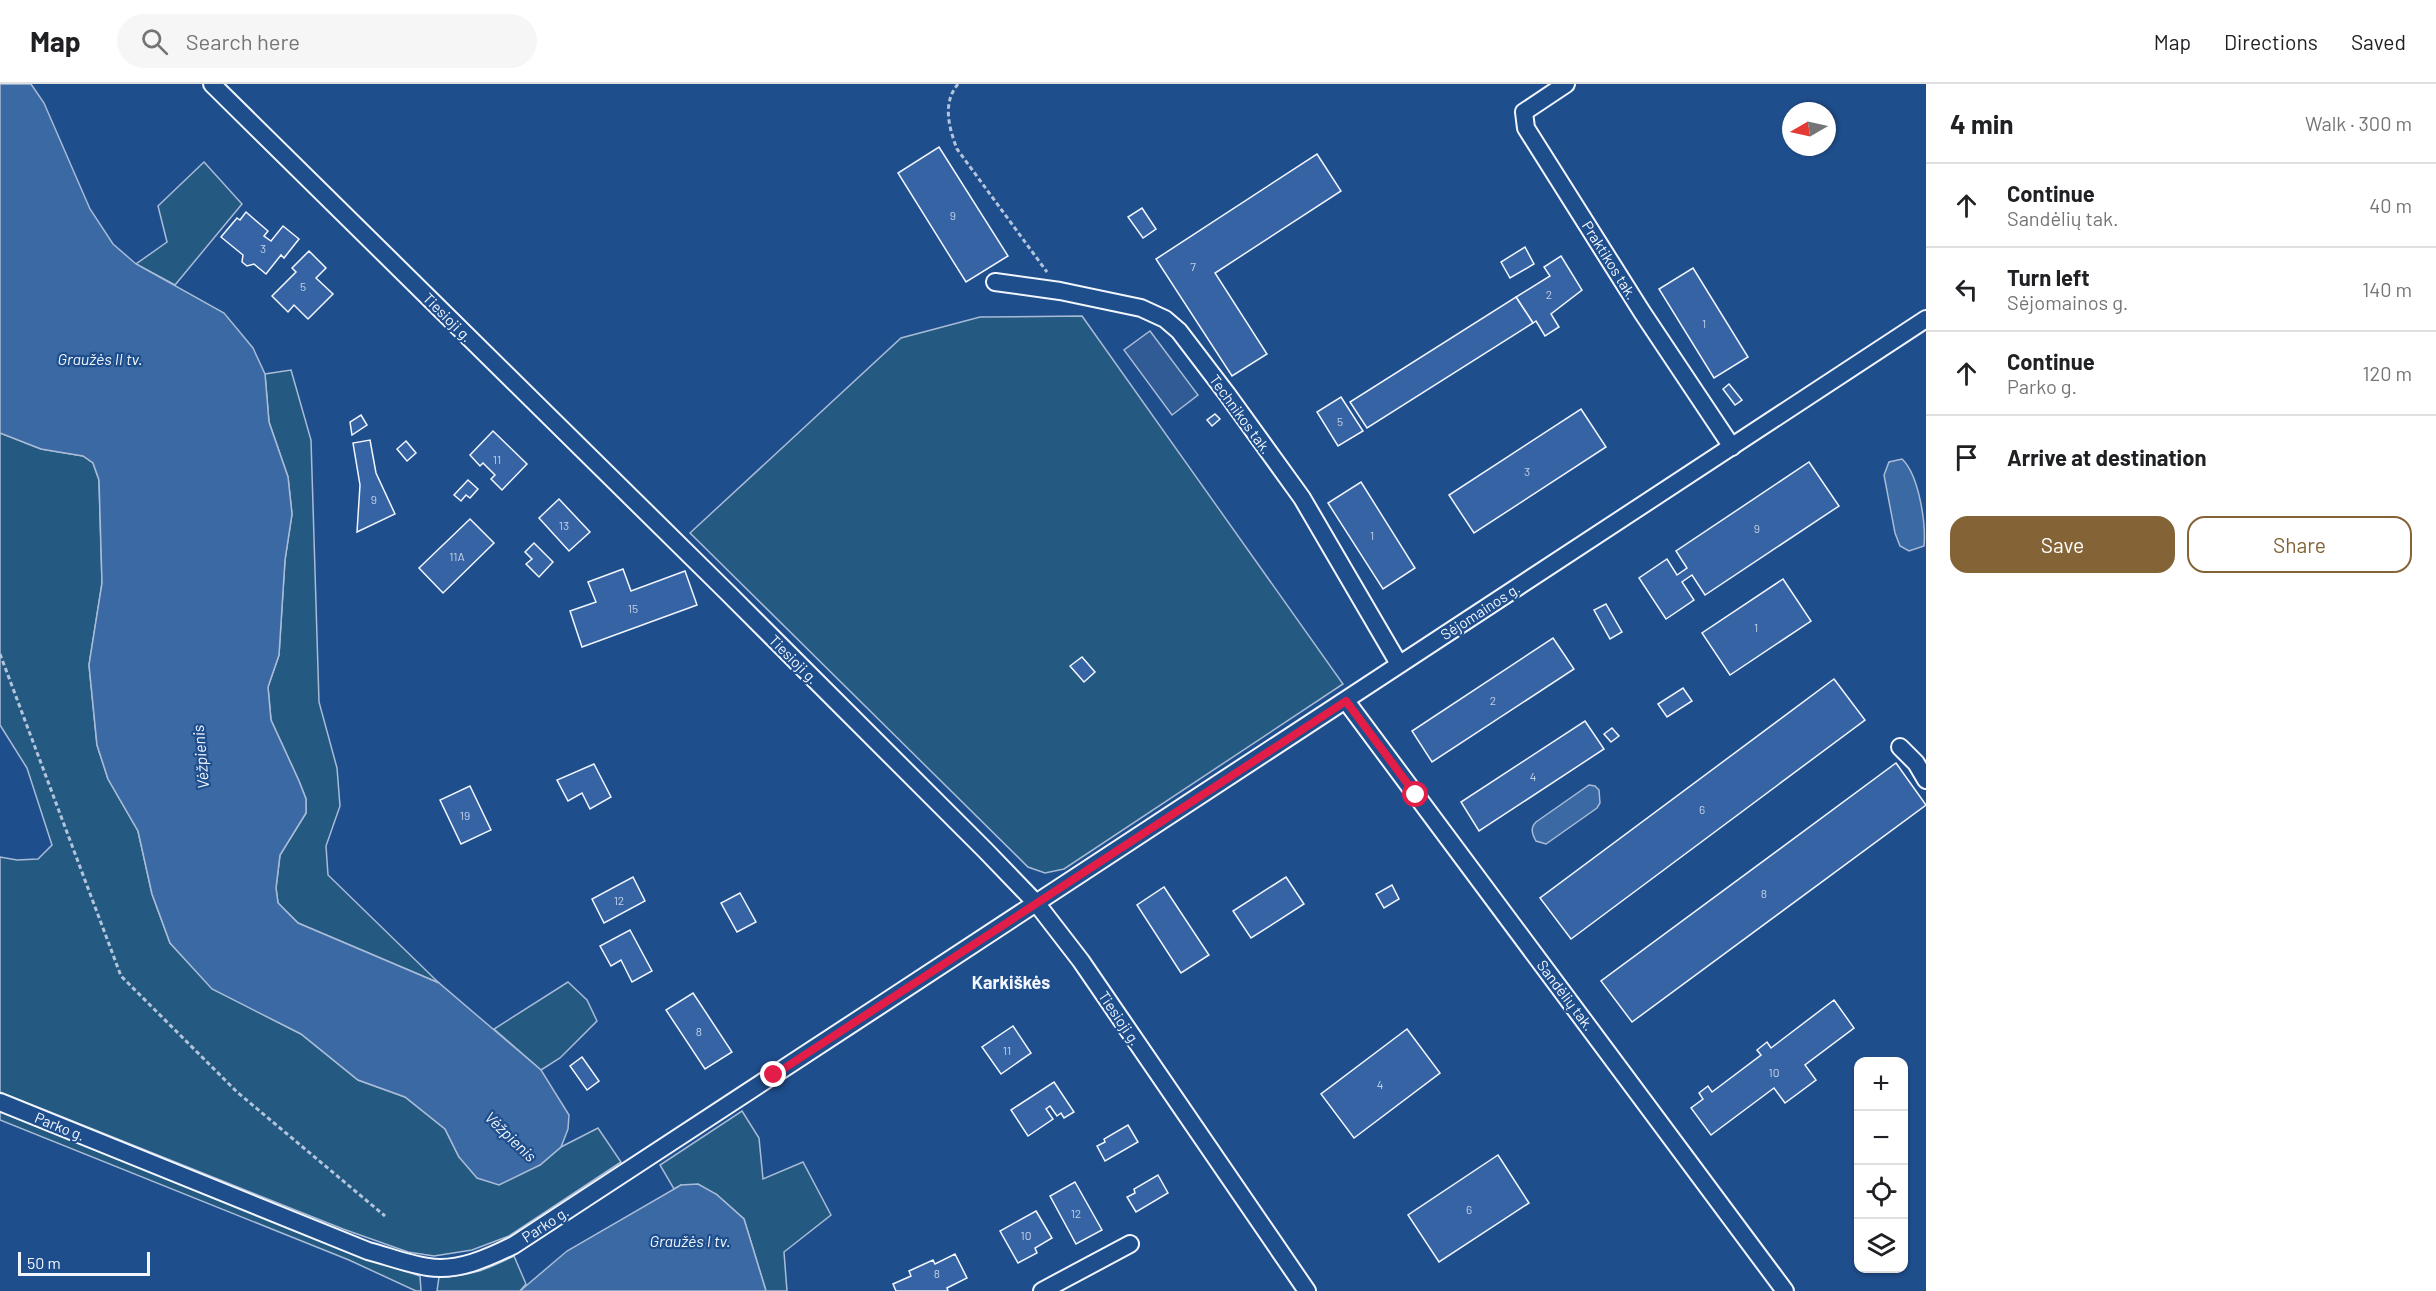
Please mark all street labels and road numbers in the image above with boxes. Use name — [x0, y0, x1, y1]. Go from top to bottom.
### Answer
street label: Praktikos tak. — [1579, 217, 1641, 303]
street label: Tiesioji g. — [420, 289, 476, 345]
street label: Technikos tak. — [1206, 371, 1276, 457]
street label: Sėjomainos g. — [1437, 579, 1523, 643]
street label: Tiesioji g. — [766, 631, 822, 687]
street label: Sandėlių tak. — [1534, 956, 1598, 1034]
street label: Tiesioji g. — [1095, 987, 1145, 1049]
street label: Parko g. — [32, 1108, 88, 1144]
street label: Parko g. — [518, 1202, 572, 1246]

